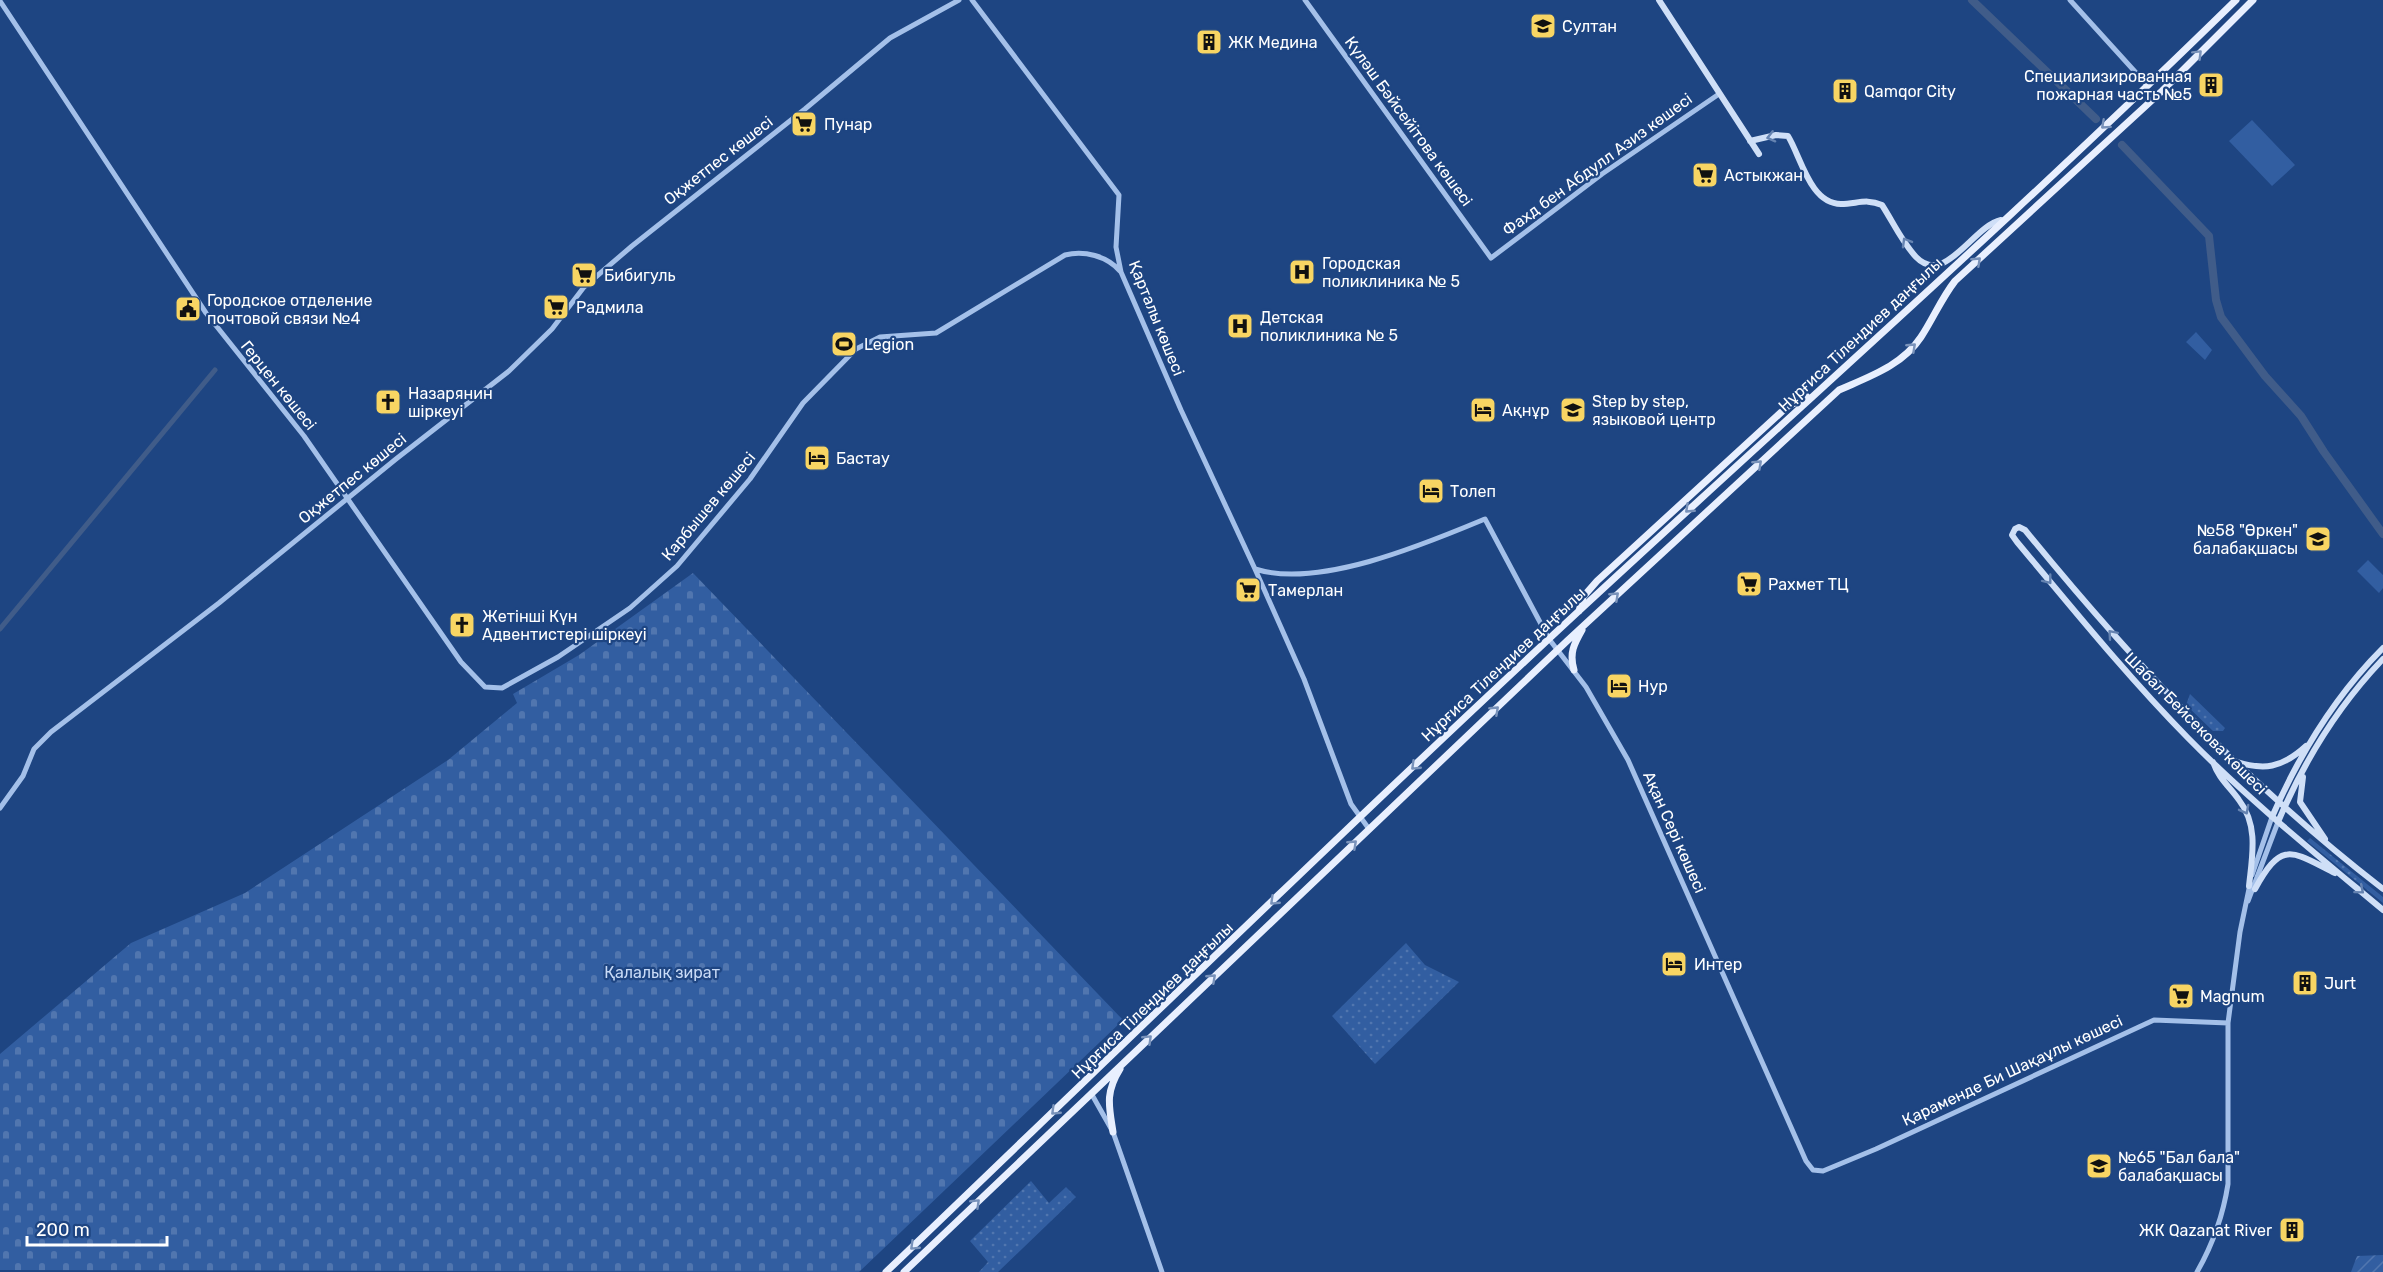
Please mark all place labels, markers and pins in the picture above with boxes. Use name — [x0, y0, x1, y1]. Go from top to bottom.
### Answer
school or university icon: Султан — [1528, 11, 1558, 41]
place label: Султан — [1562, 17, 1617, 36]
building icon: ЖК Медина — [1194, 27, 1224, 57]
place label: ЖК Медина — [1228, 33, 1318, 52]
place label: Специализированная пожарная часть №5 — [2024, 67, 2192, 104]
building icon: Специализированная пожарная часть №5 — [2196, 70, 2226, 100]
building icon: Qamqor City — [1830, 76, 1860, 106]
place label: Qamqor City — [1864, 82, 1956, 101]
supermarket icon: Пунар — [789, 109, 819, 139]
place label: Пунар — [824, 115, 872, 134]
supermarket icon: Астыкжан — [1690, 160, 1720, 190]
place label: Астыкжан — [1724, 166, 1803, 185]
place label: Городская поликлиника № 5 — [1322, 254, 1460, 291]
hospital icon: Городская поликлиника № 5 — [1287, 257, 1317, 287]
supermarket icon: Бибигуль — [569, 260, 599, 290]
place label: Бибигуль — [604, 266, 675, 285]
place label: Городское отделение почтовой связи №4 — [207, 291, 373, 328]
supermarket icon: Радмила — [541, 292, 571, 322]
public building icon: Городское отделение почтовой связи №4 — [173, 294, 203, 324]
place label: Радмила — [576, 298, 643, 317]
place label: Детская поликлиника № 5 — [1260, 308, 1398, 345]
hospital icon: Детская поликлиника № 5 — [1225, 311, 1255, 341]
sports icon: Legion — [829, 329, 859, 359]
place label: Legion — [864, 335, 914, 354]
place label: Назарянин шіркеуі — [408, 384, 493, 421]
church icon: Назарянин шіркеуі — [373, 387, 403, 417]
place label: Step by step, языковой центр — [1592, 392, 1716, 429]
hotel icon: Ақнұр — [1468, 395, 1498, 425]
school or university icon: Step by step, языковой центр — [1558, 395, 1588, 425]
place label: Ақнұр — [1502, 401, 1549, 420]
hotel icon: Бастау — [802, 443, 832, 473]
place label: Бастау — [836, 449, 890, 468]
hotel icon: Толеп — [1416, 476, 1446, 506]
place label: Толеп — [1450, 482, 1496, 501]
place label: №58 "Өркен" балабақшасы — [2193, 521, 2298, 558]
school or university icon: №58 "Өркен" балабақшасы — [2303, 524, 2333, 554]
supermarket icon: Рахмет ТЦ — [1734, 569, 1764, 599]
supermarket icon: Тамерлан — [1233, 575, 1263, 605]
place label: Рахмет ТЦ — [1768, 575, 1849, 594]
place label: Тамерлан — [1268, 581, 1343, 600]
place label: Жетінші Күн Адвентистері шіркеуі — [482, 607, 647, 644]
church icon: Жетінші Күн Адвентистері шіркеуі — [447, 610, 477, 640]
hotel icon: Нур — [1604, 671, 1634, 701]
place label: Нур — [1638, 677, 1668, 696]
hotel icon: Интер — [1659, 949, 1689, 979]
place label: Интер — [1694, 955, 1742, 974]
building icon: Jurt — [2290, 968, 2320, 998]
place label: Jurt — [2324, 974, 2356, 993]
supermarket icon: Magnum — [2166, 981, 2196, 1011]
place label: Magnum — [2200, 987, 2265, 1006]
place label: №65 "Бал бала" балабақшасы — [2118, 1148, 2240, 1185]
school or university icon: №65 "Бал бала" балабақшасы — [2084, 1151, 2114, 1181]
building icon: ЖК Qazanat River — [2277, 1215, 2307, 1245]
place label: ЖК Qazanat River — [2139, 1221, 2272, 1240]

